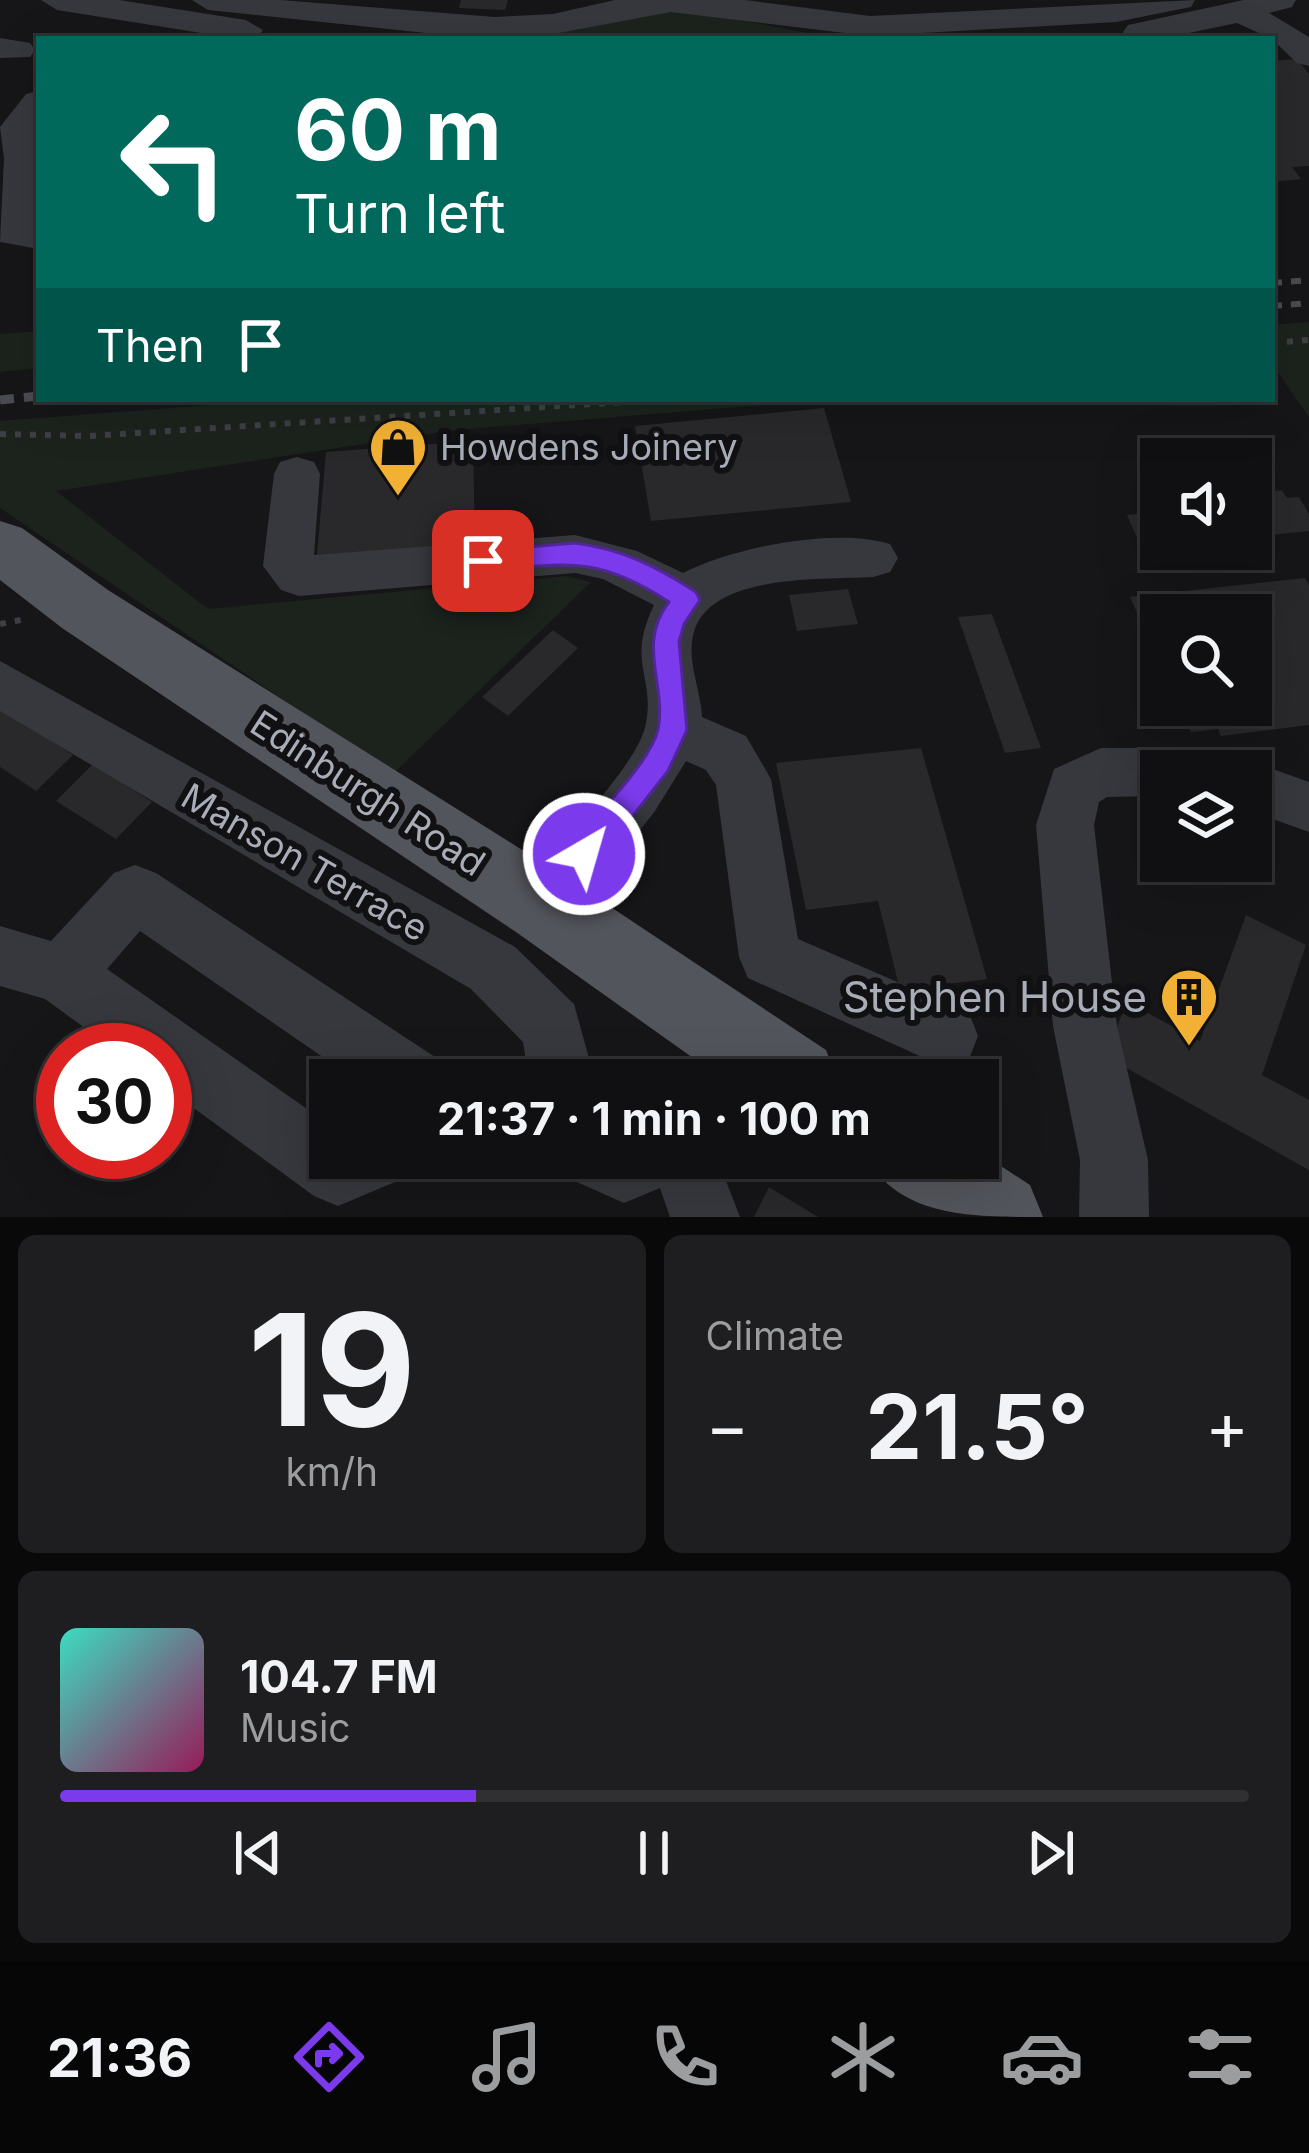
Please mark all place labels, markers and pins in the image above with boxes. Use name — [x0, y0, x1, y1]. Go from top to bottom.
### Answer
shop icon: Howdens Joinery — [367, 416, 429, 498]
place label: Howdens Joinery — [440, 425, 737, 469]
pin — [432, 510, 534, 612]
building icon: Stephen House — [1158, 966, 1220, 1048]
place label: Stephen House — [843, 971, 1147, 1022]

